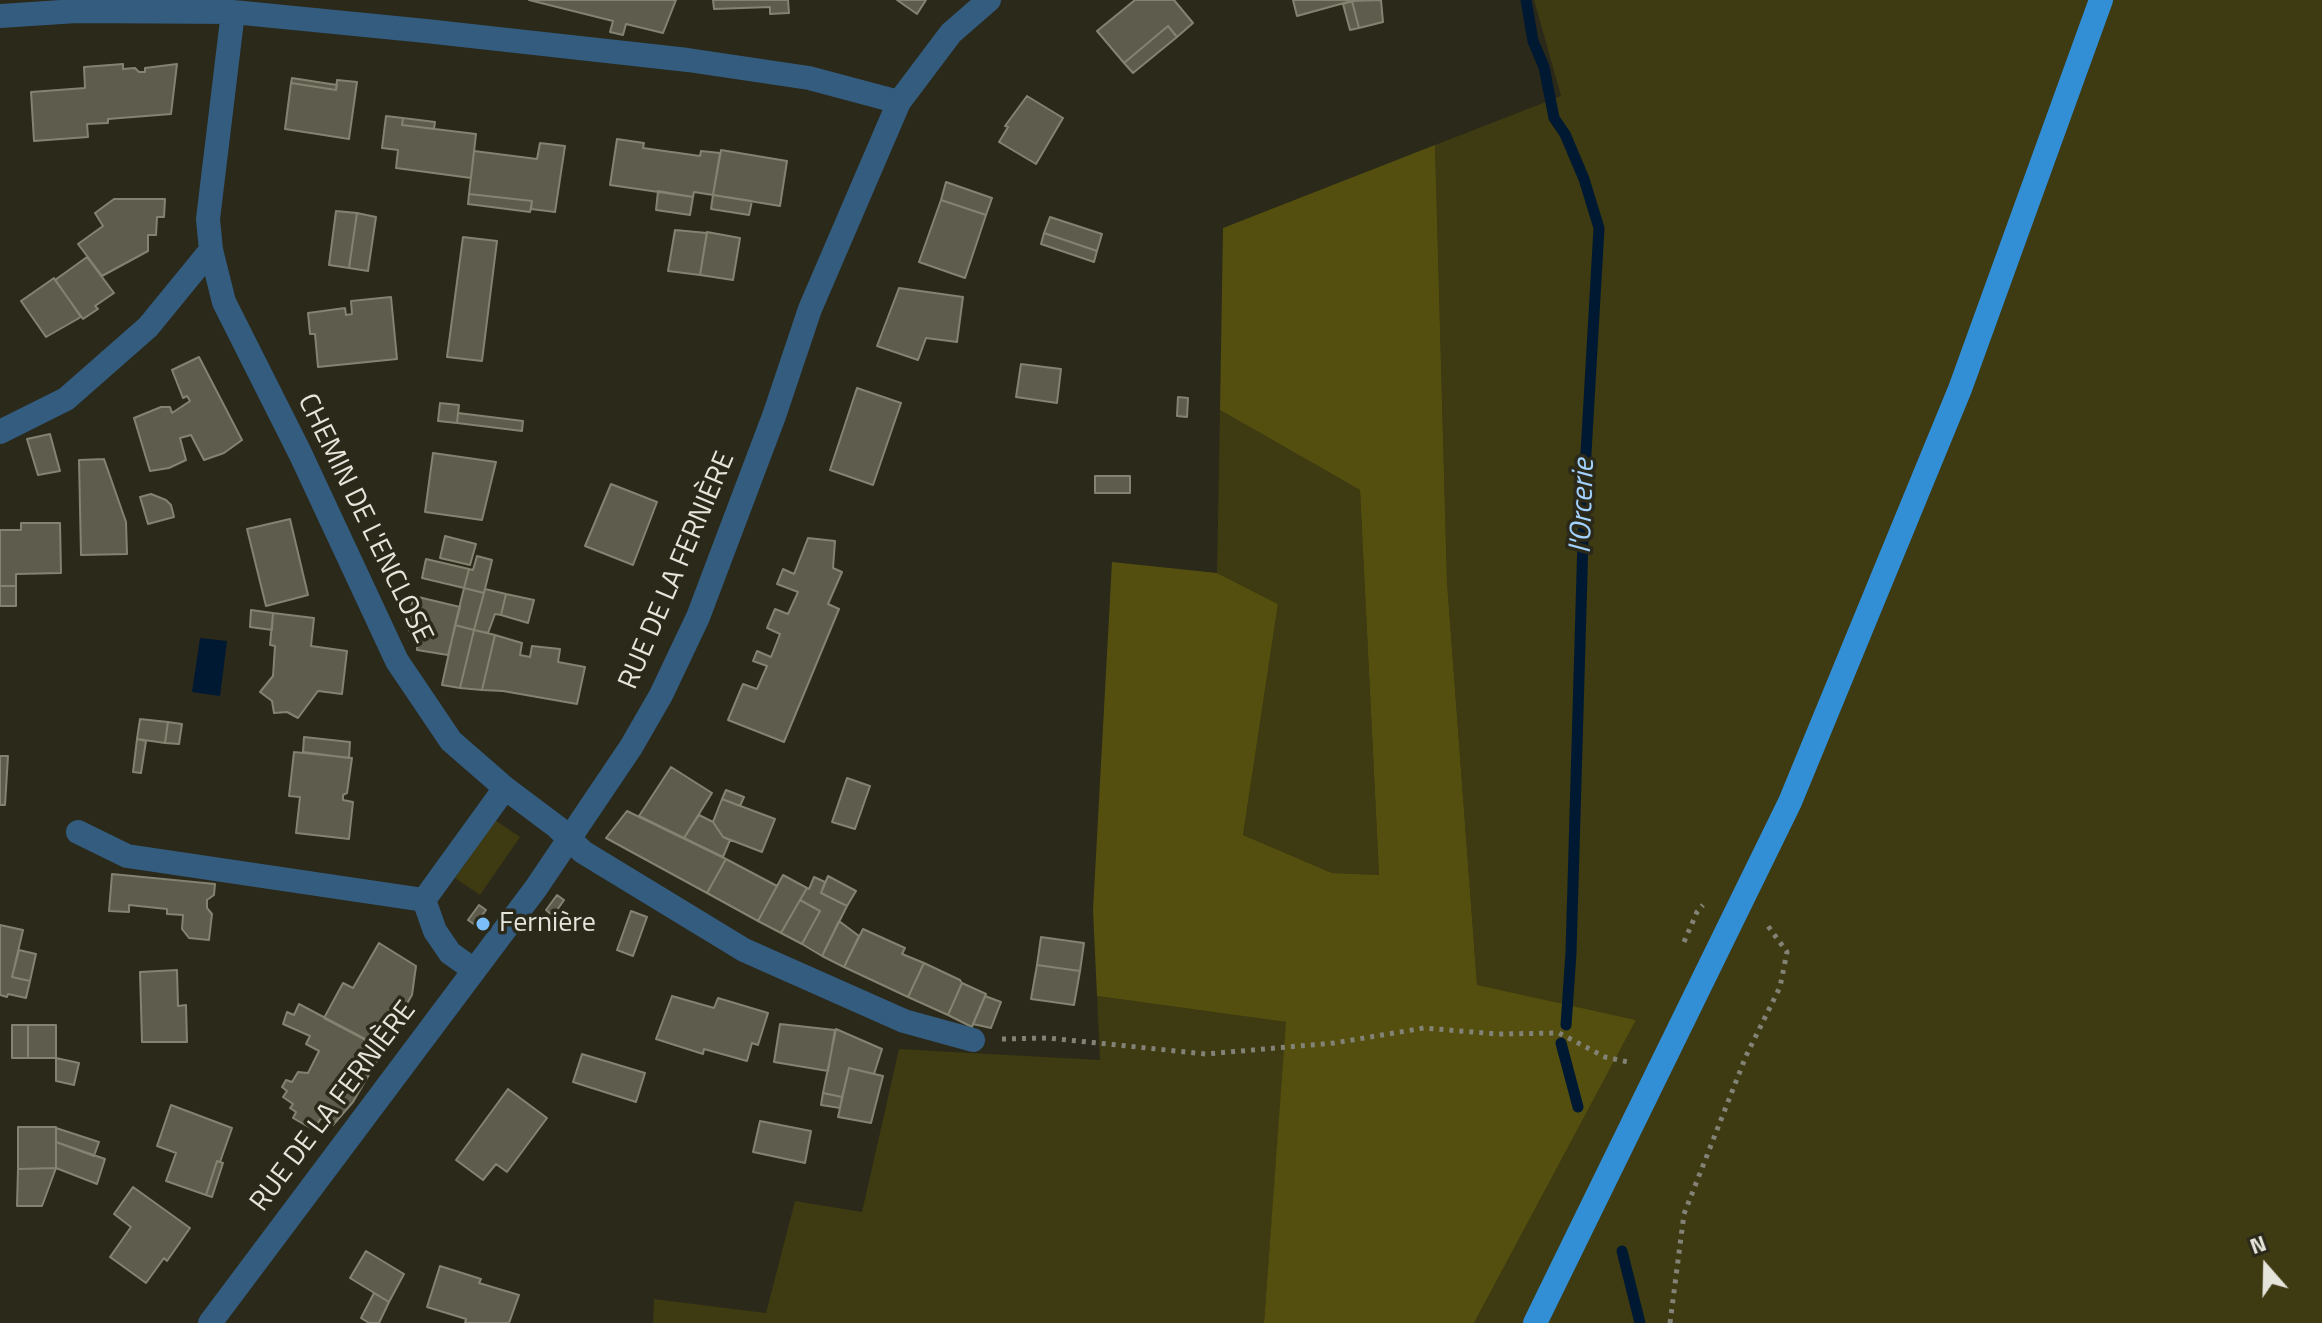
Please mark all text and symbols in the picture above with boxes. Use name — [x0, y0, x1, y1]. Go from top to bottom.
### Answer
street label: CHEMIN DE L'ENCLOSE — [289, 389, 439, 649]
street label: RUE DE LA FERNIÈRE — [613, 447, 743, 695]
water label: l'Orcerie — [1564, 458, 1604, 554]
place label: Fernière — [499, 907, 596, 941]
marker: Fernière — [474, 915, 492, 933]
street label: RUE DE LA FERNIÈRE — [244, 995, 424, 1219]
text: N — [2245, 1226, 2271, 1263]
north arrow — [2226, 1227, 2306, 1307]

